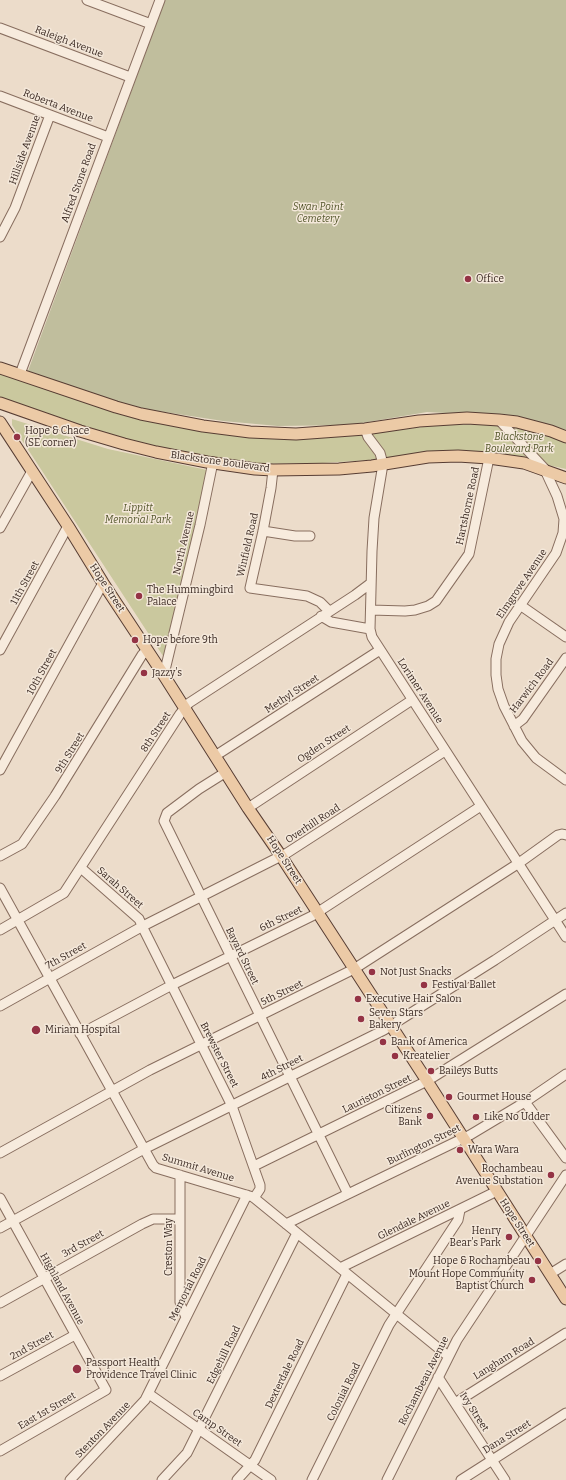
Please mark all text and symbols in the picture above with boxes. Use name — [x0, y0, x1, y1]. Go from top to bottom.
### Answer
street label: Raleigh Avenue — [33, 23, 105, 61]
street label: Roberta Avenue — [21, 87, 95, 125]
street label: Hillside Avenue — [7, 114, 43, 186]
street label: Alfred Stone Road — [59, 142, 99, 224]
park label: Swan Point Cemetery — [293, 201, 343, 224]
place label: Office — [476, 273, 504, 285]
marker: Office — [463, 274, 473, 284]
place label: Hope & Chace (SE corner) — [25, 425, 89, 448]
park label: Blackstone Boulevard Park — [485, 431, 553, 454]
marker: Hope & Chace (SE corner) — [12, 432, 22, 442]
street label: Blackstone Boulevard — [170, 449, 270, 475]
street label: Hartshorne Road — [454, 466, 482, 546]
park label: Lippitt Memorial Park — [105, 502, 171, 526]
street label: North Avenue — [171, 510, 197, 576]
street label: Winfield Road — [235, 512, 261, 578]
street label: Elmgrove Avenue — [494, 547, 550, 621]
street label: 11th Street — [8, 559, 42, 607]
street label: Hope Street — [87, 562, 127, 614]
place label: The Hummingbird Palace — [147, 584, 233, 608]
marker: The Hummingbird Palace — [134, 591, 144, 601]
place label: Hope before 9th — [143, 634, 218, 646]
marker: Hope before 9th — [130, 635, 140, 645]
street label: 10th Street — [25, 647, 59, 697]
street label: Lorimer Avenue — [395, 656, 445, 726]
street label: Harwich Road — [508, 656, 556, 716]
place label: Jazzy's — [152, 667, 182, 679]
marker: Jazzy's — [139, 668, 149, 678]
street label: Methyl Street — [263, 672, 321, 716]
street label: 8th Street — [138, 709, 174, 755]
street label: Ogden Street — [295, 722, 353, 766]
street label: 9th Street — [53, 730, 87, 776]
street label: Overhill Road — [284, 802, 342, 846]
street label: Hope Street — [264, 834, 304, 886]
street label: Sarah Street — [94, 865, 146, 911]
street label: 6th Street — [258, 904, 304, 934]
street label: Bayard Street — [223, 925, 261, 987]
street label: 7th Street — [43, 940, 89, 972]
place label: Not Just Snacks — [380, 966, 451, 978]
marker: Not Just Snacks — [367, 967, 377, 977]
street label: 5th Street — [259, 978, 305, 1008]
place label: Festival Ballet — [432, 979, 496, 991]
marker: Festival Ballet — [419, 980, 429, 990]
place label: Executive Hair Salon — [366, 993, 462, 1005]
marker: Executive Hair Salon — [353, 994, 363, 1004]
place label: Seven Stars Bakery — [369, 1007, 423, 1030]
marker: Seven Stars Bakery — [356, 1014, 366, 1024]
street label: Brewster Street — [197, 1020, 241, 1090]
marker: Miriam Hospital — [30, 1024, 42, 1036]
place label: Miriam Hospital — [45, 1024, 120, 1036]
place label: Bank of America — [391, 1036, 467, 1048]
marker: Bank of America — [378, 1037, 388, 1047]
place label: Kreatelier — [403, 1050, 450, 1062]
marker: Kreatelier — [390, 1051, 400, 1061]
street label: 4th Street — [259, 1052, 305, 1084]
place label: Baileys Butts — [439, 1065, 498, 1077]
marker: Baileys Butts — [426, 1066, 436, 1076]
street label: Lauriston Street — [341, 1072, 413, 1116]
place label: Gourmet House — [457, 1091, 531, 1103]
marker: Gourmet House — [444, 1092, 454, 1102]
place label: Citizens Bank — [385, 1104, 422, 1128]
marker: Citizens Bank — [425, 1111, 435, 1121]
place label: Like No Udder — [484, 1111, 550, 1123]
marker: Like No Udder — [471, 1112, 481, 1122]
street label: Burlington Street — [385, 1122, 463, 1168]
place label: Wara Wara — [468, 1144, 519, 1156]
marker: Wara Wara — [455, 1145, 465, 1155]
street label: Summit Avenue — [160, 1151, 236, 1185]
place label: Rochambeau Avenue Substation — [456, 1163, 543, 1186]
marker: Rochambeau Avenue Substation — [546, 1170, 556, 1180]
street label: Glendale Avenue — [376, 1197, 452, 1243]
street label: Hope Street — [497, 1197, 537, 1249]
street label: Creston Way — [163, 1218, 175, 1276]
place label: Henry Bear's Park — [450, 1225, 501, 1248]
street label: 3rd Street — [60, 1228, 106, 1260]
marker: Henry Bear's Park — [504, 1232, 514, 1242]
street label: Highland Avenue — [37, 1251, 87, 1327]
street label: Memorial Road — [167, 1255, 209, 1323]
place label: Hope & Rochambeau — [433, 1255, 530, 1267]
marker: Hope & Rochambeau — [533, 1256, 543, 1266]
place label: Mount Hope Community Baptist Church — [409, 1268, 524, 1292]
marker: Mount Hope Community Baptist Church — [527, 1275, 537, 1285]
street label: Edgehill Road — [205, 1324, 243, 1386]
street label: 2nd Street — [8, 1329, 56, 1363]
street label: Rochambeau Avenue — [396, 1334, 452, 1428]
street label: Langham Road — [471, 1336, 537, 1382]
street label: Dexterdale Road — [263, 1337, 307, 1411]
place label: Passport Health Providence Travel Clinic — [86, 1357, 197, 1380]
street label: Colonial Road — [325, 1361, 363, 1423]
marker: Passport Health Providence Travel Clinic — [71, 1363, 83, 1375]
street label: East 1st Street — [16, 1390, 78, 1432]
street label: Ivy Street — [457, 1390, 491, 1434]
street label: Stenton Avenue — [73, 1399, 133, 1461]
street label: Camp Street — [190, 1407, 244, 1449]
street label: Dana Street — [481, 1417, 533, 1457]

